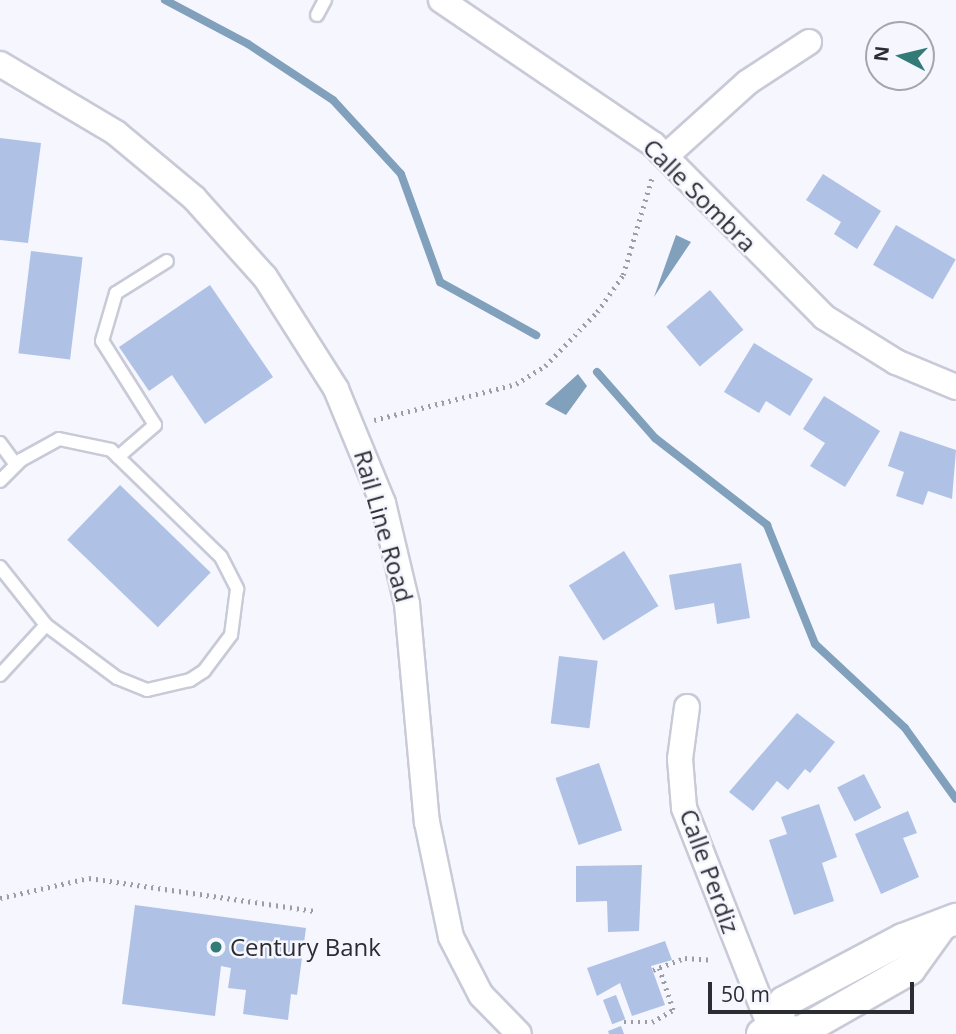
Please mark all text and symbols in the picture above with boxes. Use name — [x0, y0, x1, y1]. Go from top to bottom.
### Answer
north arrow — [865, 21, 935, 91]
text: N — [867, 44, 895, 63]
street label: Calle Sombra — [638, 133, 762, 257]
street label: Rail Line Road — [349, 447, 419, 605]
street label: Calle Perdiz — [674, 805, 746, 937]
place label: Century Bank — [230, 933, 381, 961]
marker: Century Bank — [208, 939, 224, 955]
scale bar — [711, 968, 918, 1012]
text: 50 m — [721, 980, 770, 1008]

